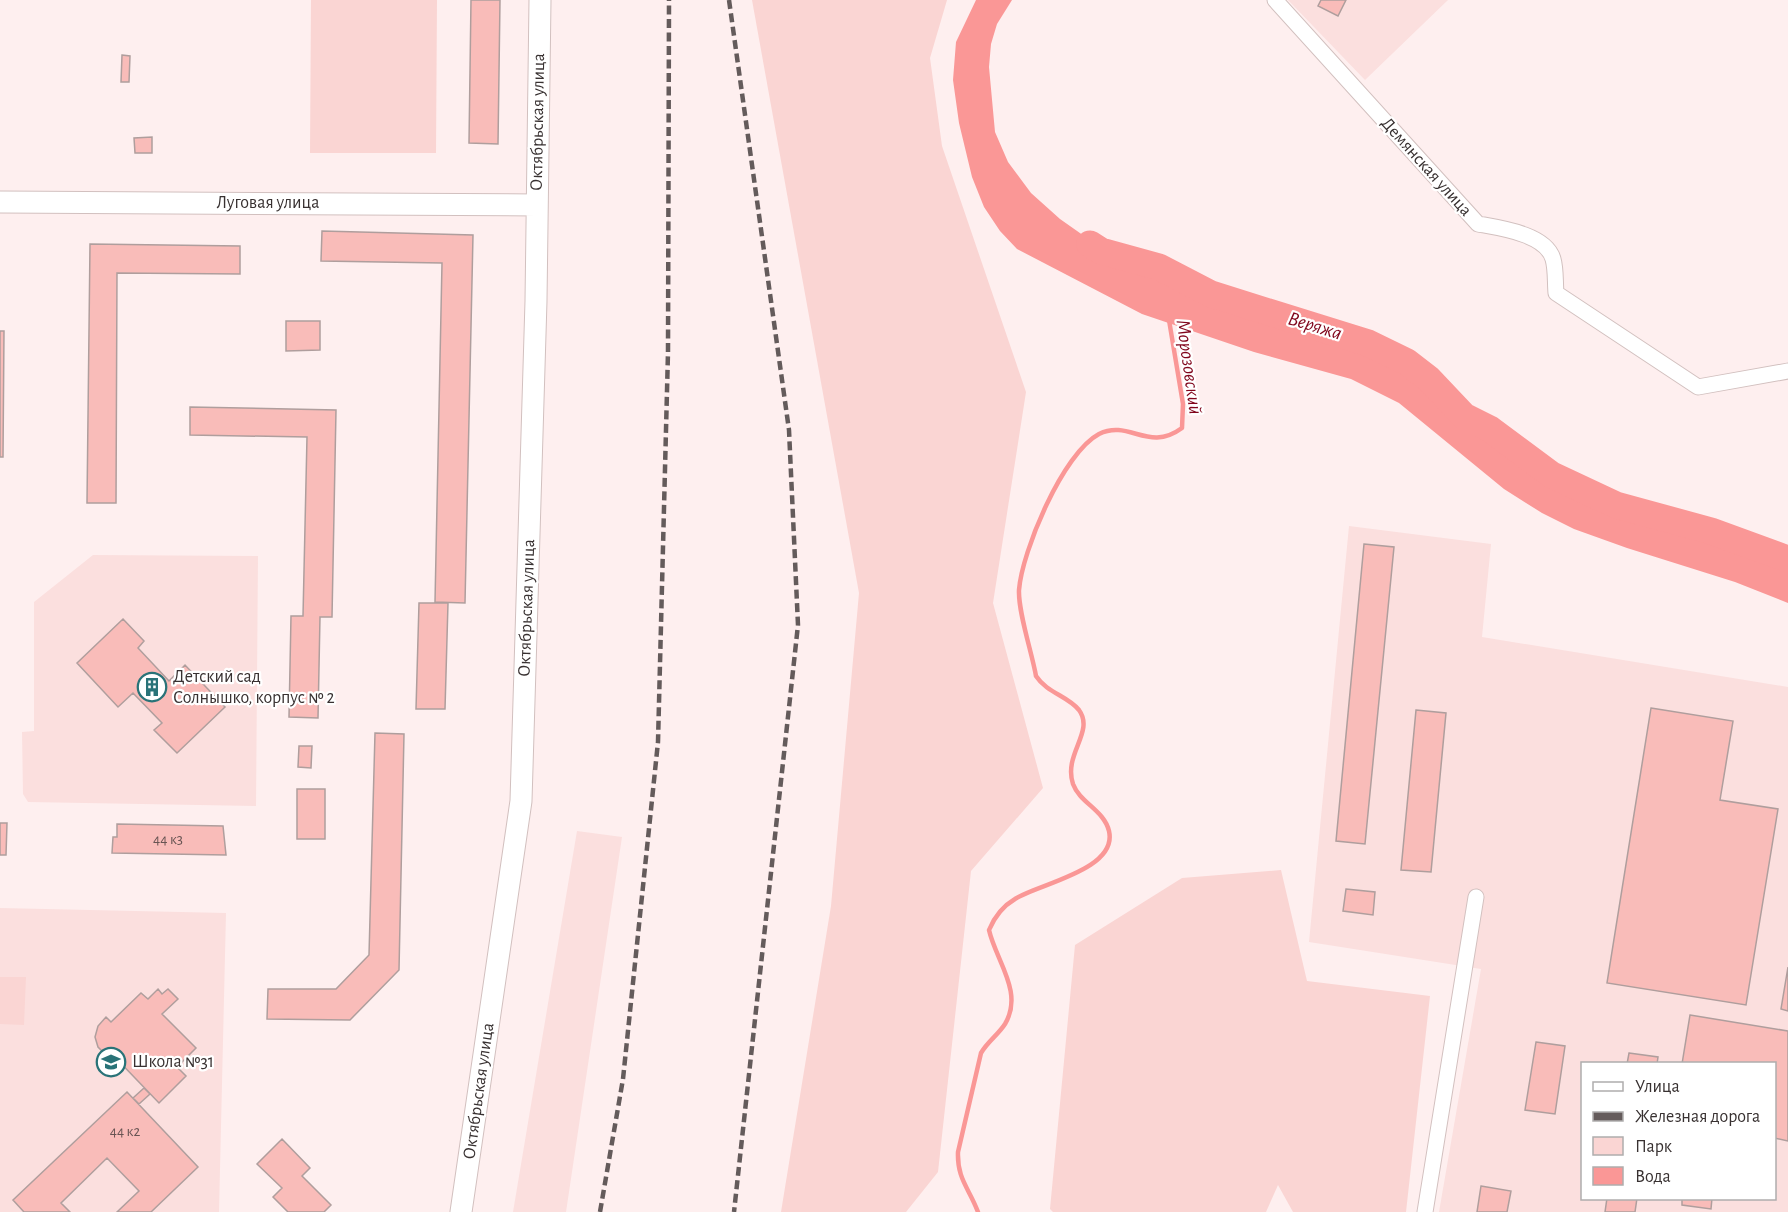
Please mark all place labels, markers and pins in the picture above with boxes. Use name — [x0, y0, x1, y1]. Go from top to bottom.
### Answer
place label: Детский сад Солнышко, корпус № 2 — [173, 668, 335, 707]
building icon: Детский сад Солнышко, корпус № 2 — [136, 671, 168, 703]
school or university icon: Школа №31 — [95, 1046, 127, 1078]
place label: Школа №31 — [132, 1053, 214, 1071]

